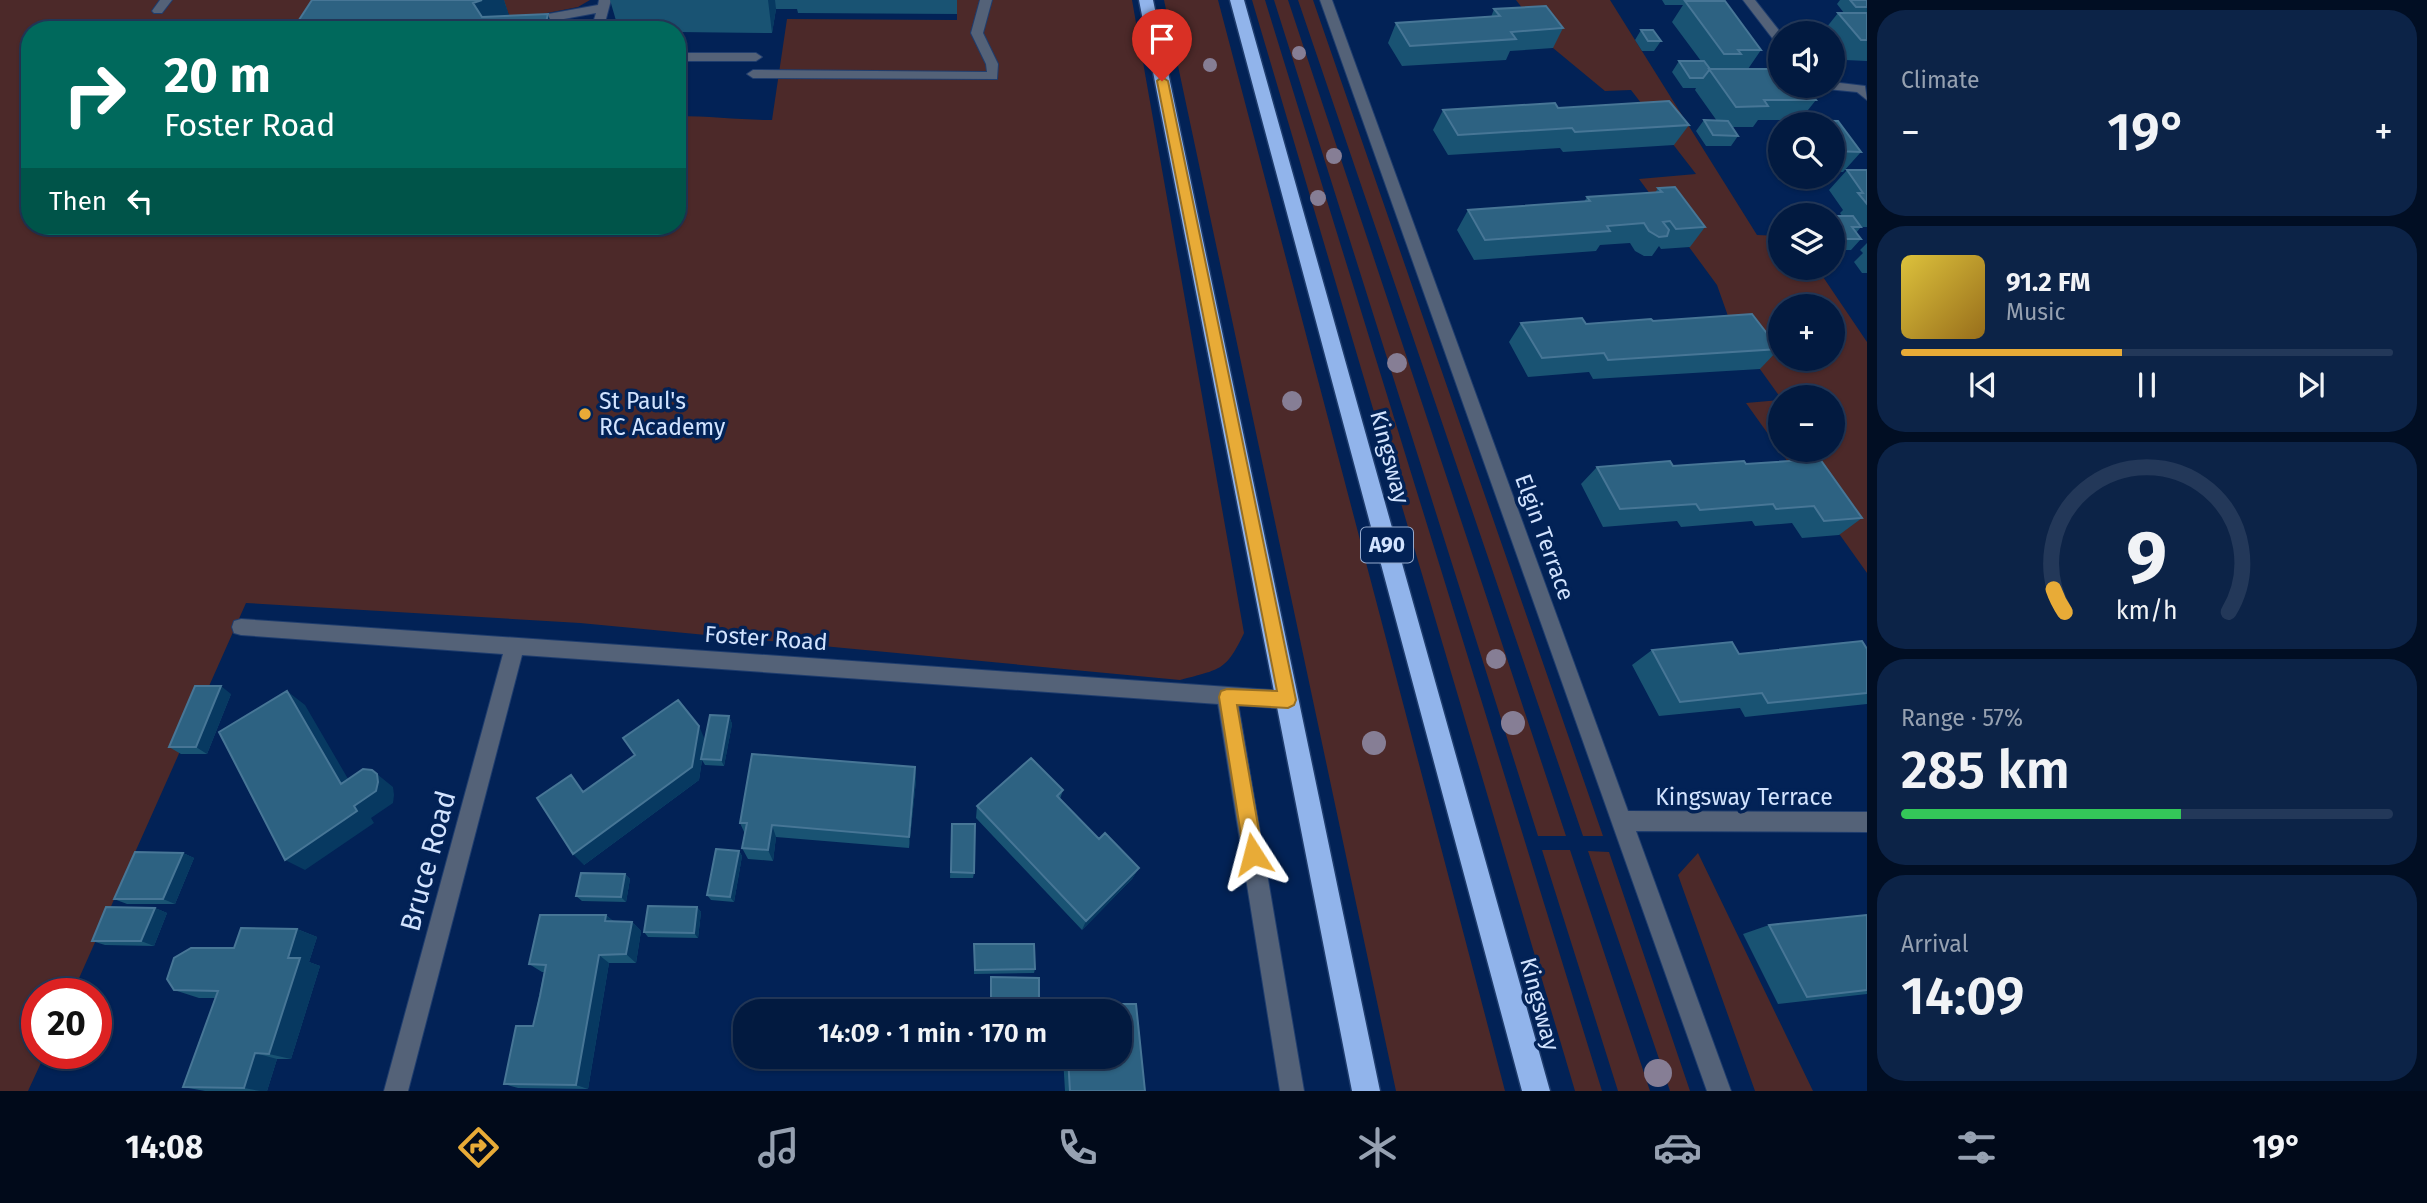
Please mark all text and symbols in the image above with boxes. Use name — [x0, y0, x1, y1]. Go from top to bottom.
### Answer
pin — [1132, 9, 1192, 81]
icon: arrive — [1143, 20, 1181, 58]
map controls — [1768, 21, 1845, 462]
button: sound — [1768, 21, 1845, 98]
text: 20 m — [164, 46, 271, 105]
icon: right — [49, 49, 140, 140]
text: Climate — [1901, 66, 1980, 94]
text: 19° — [2107, 101, 2187, 164]
text: Foster Road — [164, 106, 335, 144]
text: − — [1901, 109, 1920, 155]
text: + — [2374, 109, 2393, 155]
button: search — [1768, 112, 1845, 189]
icon: left — [121, 182, 159, 220]
text: Then — [49, 186, 107, 217]
button: layers — [1768, 203, 1845, 280]
text: 91.2 FM — [2006, 267, 2090, 298]
button: + — [1768, 294, 1845, 371]
text: Music — [2006, 298, 2066, 326]
icon: previous — [1964, 366, 2002, 404]
icon: pause — [2128, 366, 2166, 404]
icon: next — [2292, 366, 2330, 404]
button: − — [1768, 385, 1845, 462]
place label: St Paul's RC Academy — [599, 387, 726, 441]
marker: St Paul's RC Academy — [577, 406, 593, 422]
street label: Kingsway — [1364, 407, 1416, 507]
street label: Elgin Terrace — [1509, 470, 1581, 604]
text: 9 — [2127, 514, 2167, 601]
road number: A90 — [1361, 528, 1413, 562]
text: km/h — [2116, 595, 2178, 625]
street label: Foster Road — [704, 620, 828, 656]
text: Range · 57% — [1901, 704, 2023, 732]
text: 285 km — [1901, 739, 2070, 802]
street label: Kingsway Terrace — [1655, 783, 1833, 811]
street label: Bruce Road — [393, 787, 463, 935]
position arrow — [1216, 817, 1290, 891]
text: Arrival — [1901, 930, 1968, 958]
street label: Kingsway — [1514, 954, 1566, 1054]
text: 14:09 — [1901, 965, 2024, 1028]
speed limit sign: 20 — [21, 978, 112, 1069]
text: 14:09 · 1 min · 170 m — [818, 1018, 1047, 1049]
icon: directions — [454, 1123, 503, 1172]
icon: music — [754, 1123, 803, 1172]
icon: phone — [1053, 1123, 1102, 1172]
icon: climate — [1353, 1123, 1402, 1172]
icon: car — [1653, 1123, 1702, 1172]
icon: filters — [1952, 1123, 2001, 1172]
text: 14:08 — [125, 1128, 203, 1166]
text: 19° — [2252, 1128, 2302, 1166]

